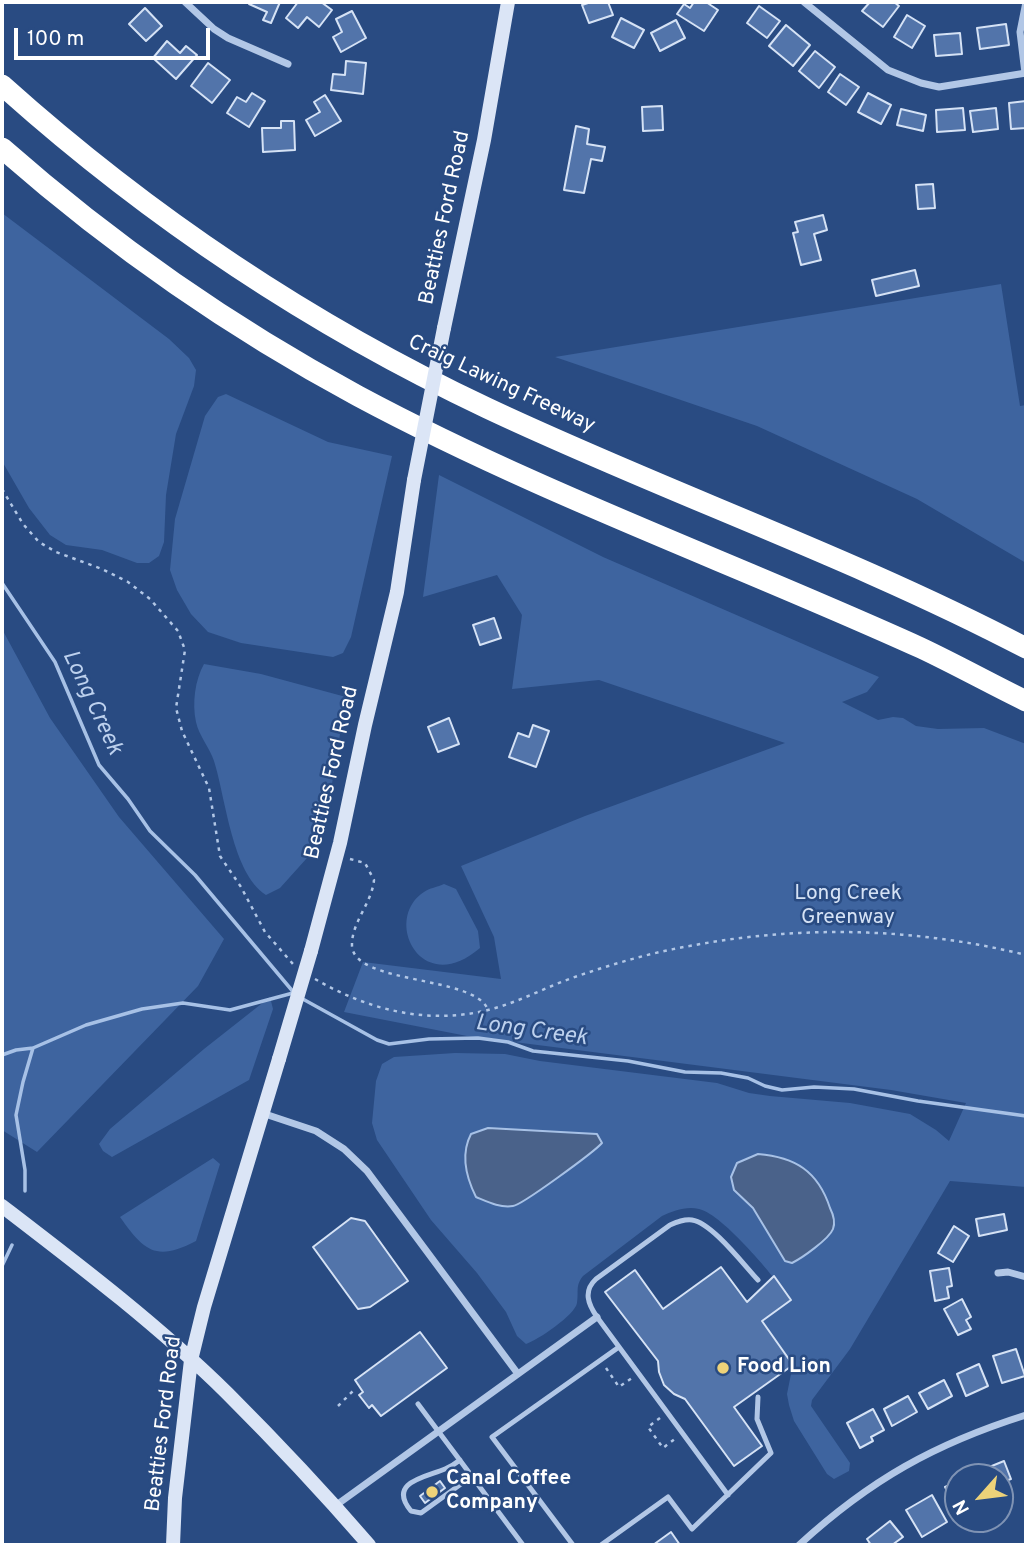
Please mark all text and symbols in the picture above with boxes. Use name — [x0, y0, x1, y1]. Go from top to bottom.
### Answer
scale bar — [18, 14, 214, 58]
text: 100 m — [27, 26, 84, 53]
street label: Beatties Ford Road — [415, 129, 477, 307]
street label: Craig Lawing Freeway — [403, 331, 599, 439]
water label: Long Creek — [55, 646, 127, 760]
street label: Beatties Ford Road — [301, 684, 365, 862]
park label: Long Creek Greenway — [794, 882, 902, 932]
water label: Long Creek — [473, 1011, 589, 1053]
street label: Beatties Ford Road — [142, 1335, 188, 1513]
place label: Food Lion — [737, 1355, 831, 1381]
marker: Food Lion — [715, 1360, 731, 1376]
north arrow — [944, 1463, 1014, 1533]
place label: Canal Coffee Company — [446, 1467, 571, 1517]
marker: Canal Coffee Company — [424, 1484, 440, 1500]
text: N — [948, 1495, 976, 1519]

